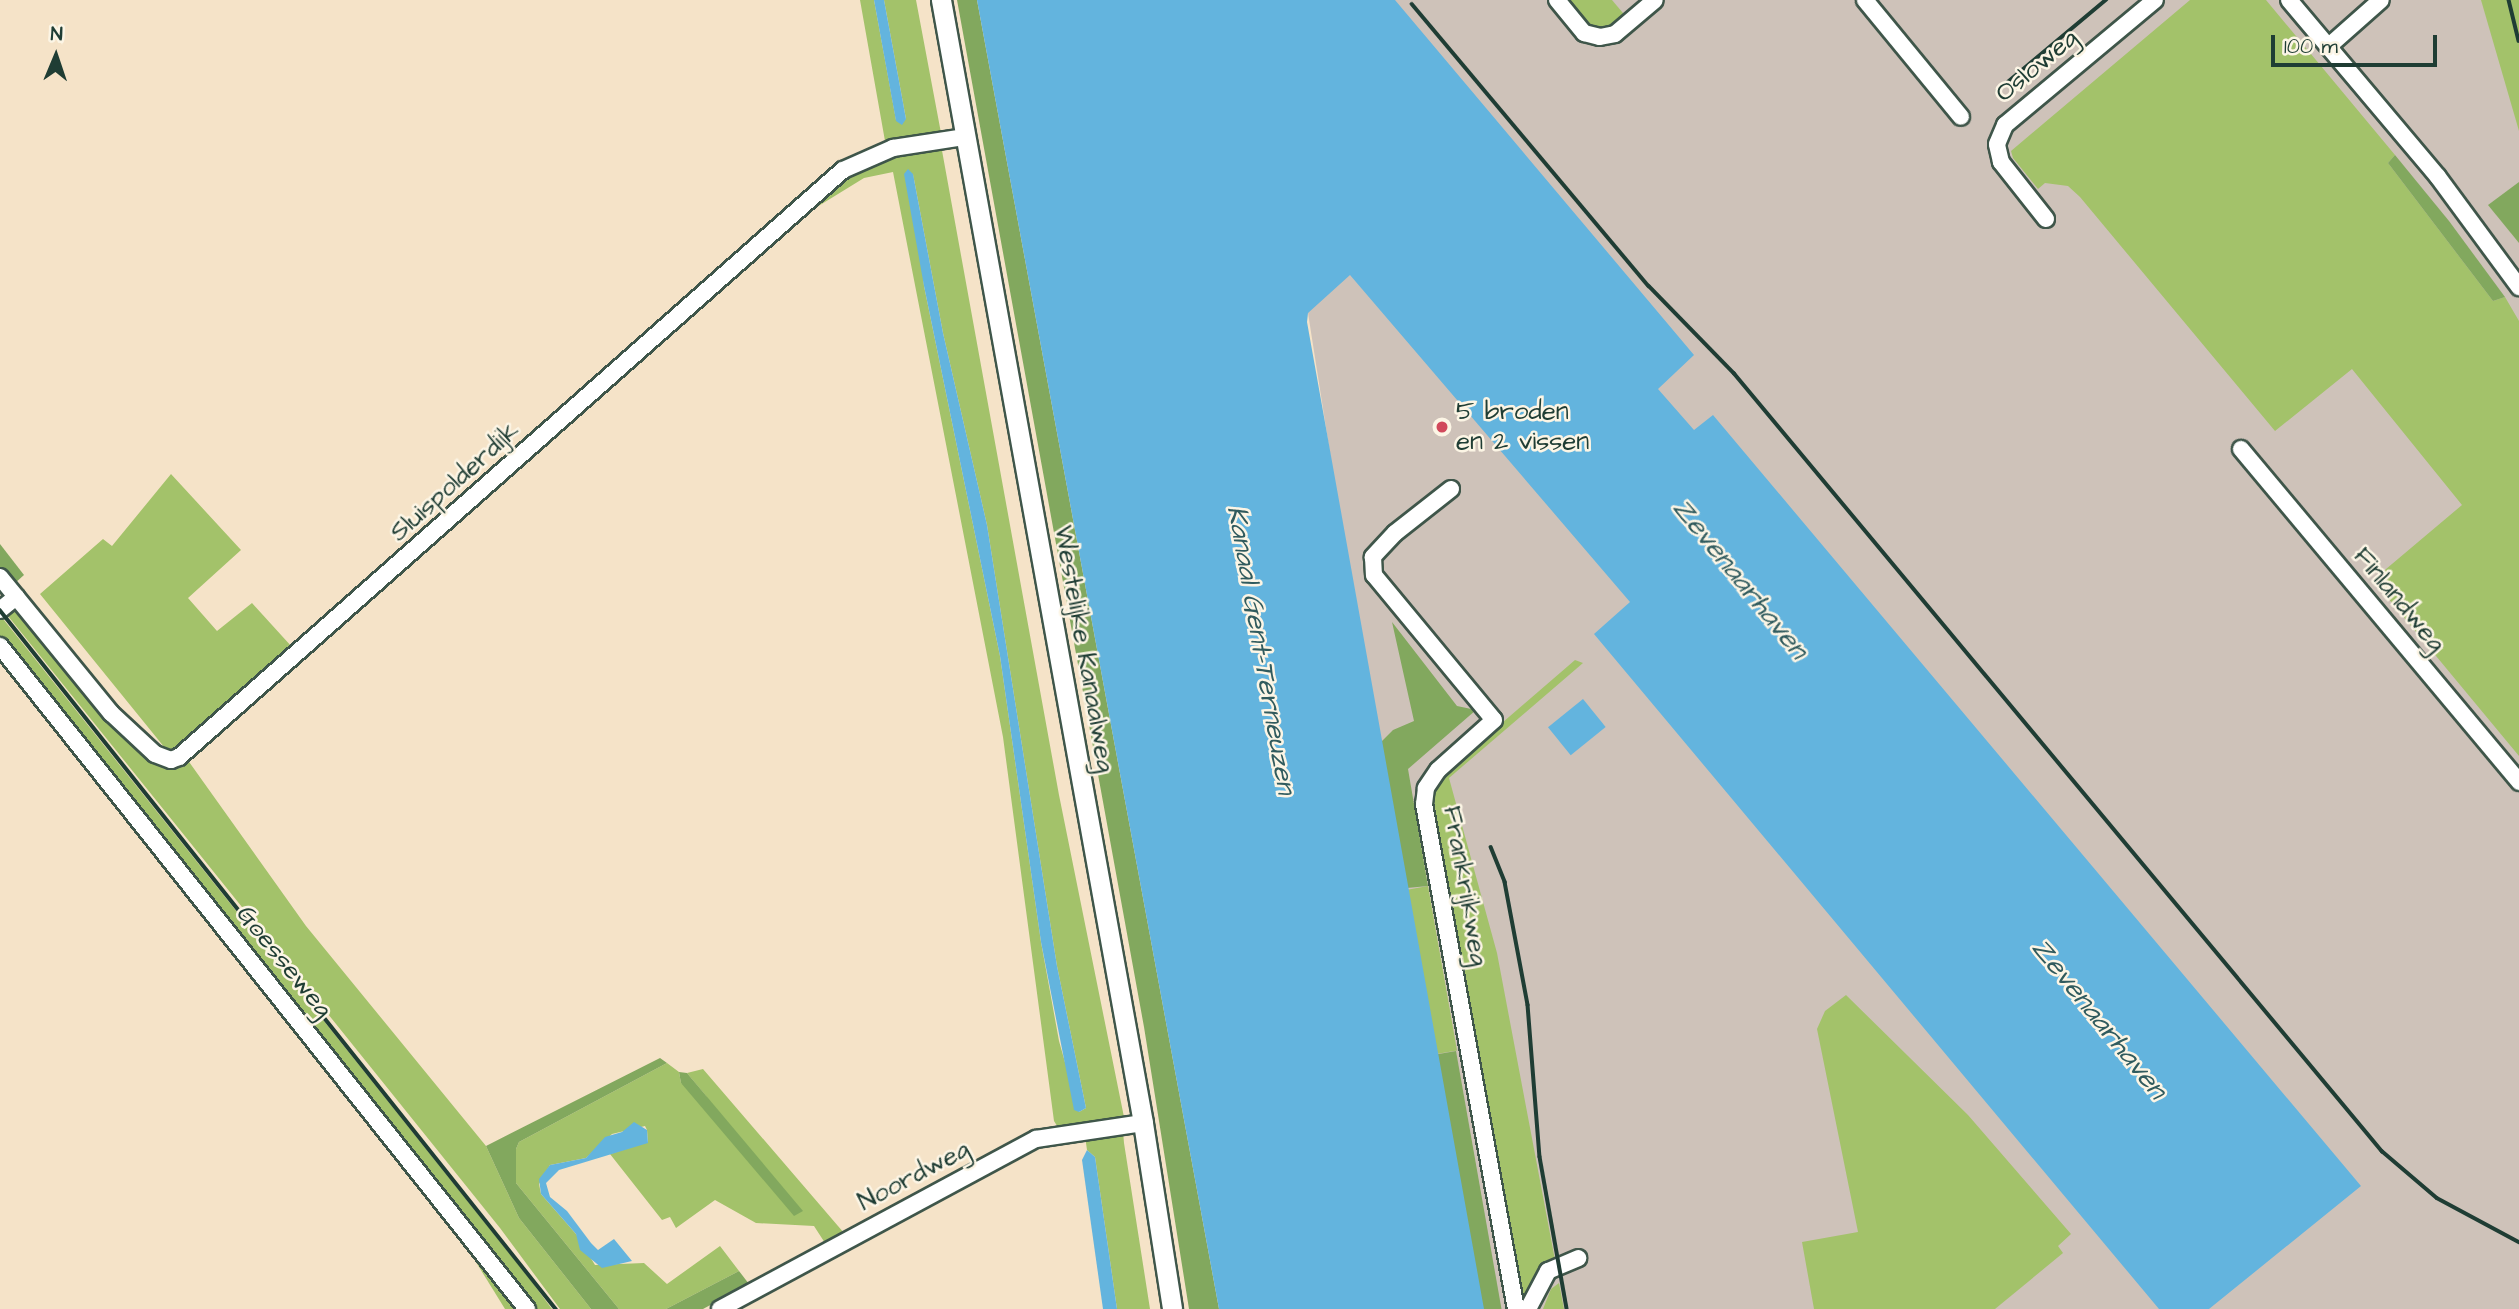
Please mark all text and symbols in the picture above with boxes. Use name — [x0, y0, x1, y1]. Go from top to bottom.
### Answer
north arrow — [21, 21, 91, 91]
text: N — [50, 21, 63, 48]
scale bar — [2274, 21, 2440, 65]
street label: Osloweg — [1990, 23, 2084, 109]
text: 100 m — [2284, 32, 2338, 61]
place label: 5 broden en 2 vissen — [1456, 396, 1589, 458]
street label: Sluispolderdijk — [384, 416, 526, 548]
marker: 5 broden en 2 vissen — [1434, 419, 1450, 435]
water label: Zevenaarhaven — [1665, 492, 1815, 666]
water label: Kanaal Gent-Terneuzen — [1219, 503, 1303, 797]
street label: Westelijke Kanaalweg — [1047, 523, 1121, 775]
street label: Finlandweg — [2346, 541, 2452, 659]
street label: Frankrijkweg — [1436, 804, 1494, 968]
street label: Goesseweg — [229, 900, 339, 1024]
water label: Zevenaarhaven — [2024, 932, 2174, 1106]
street label: Noordweg — [853, 1134, 975, 1218]

